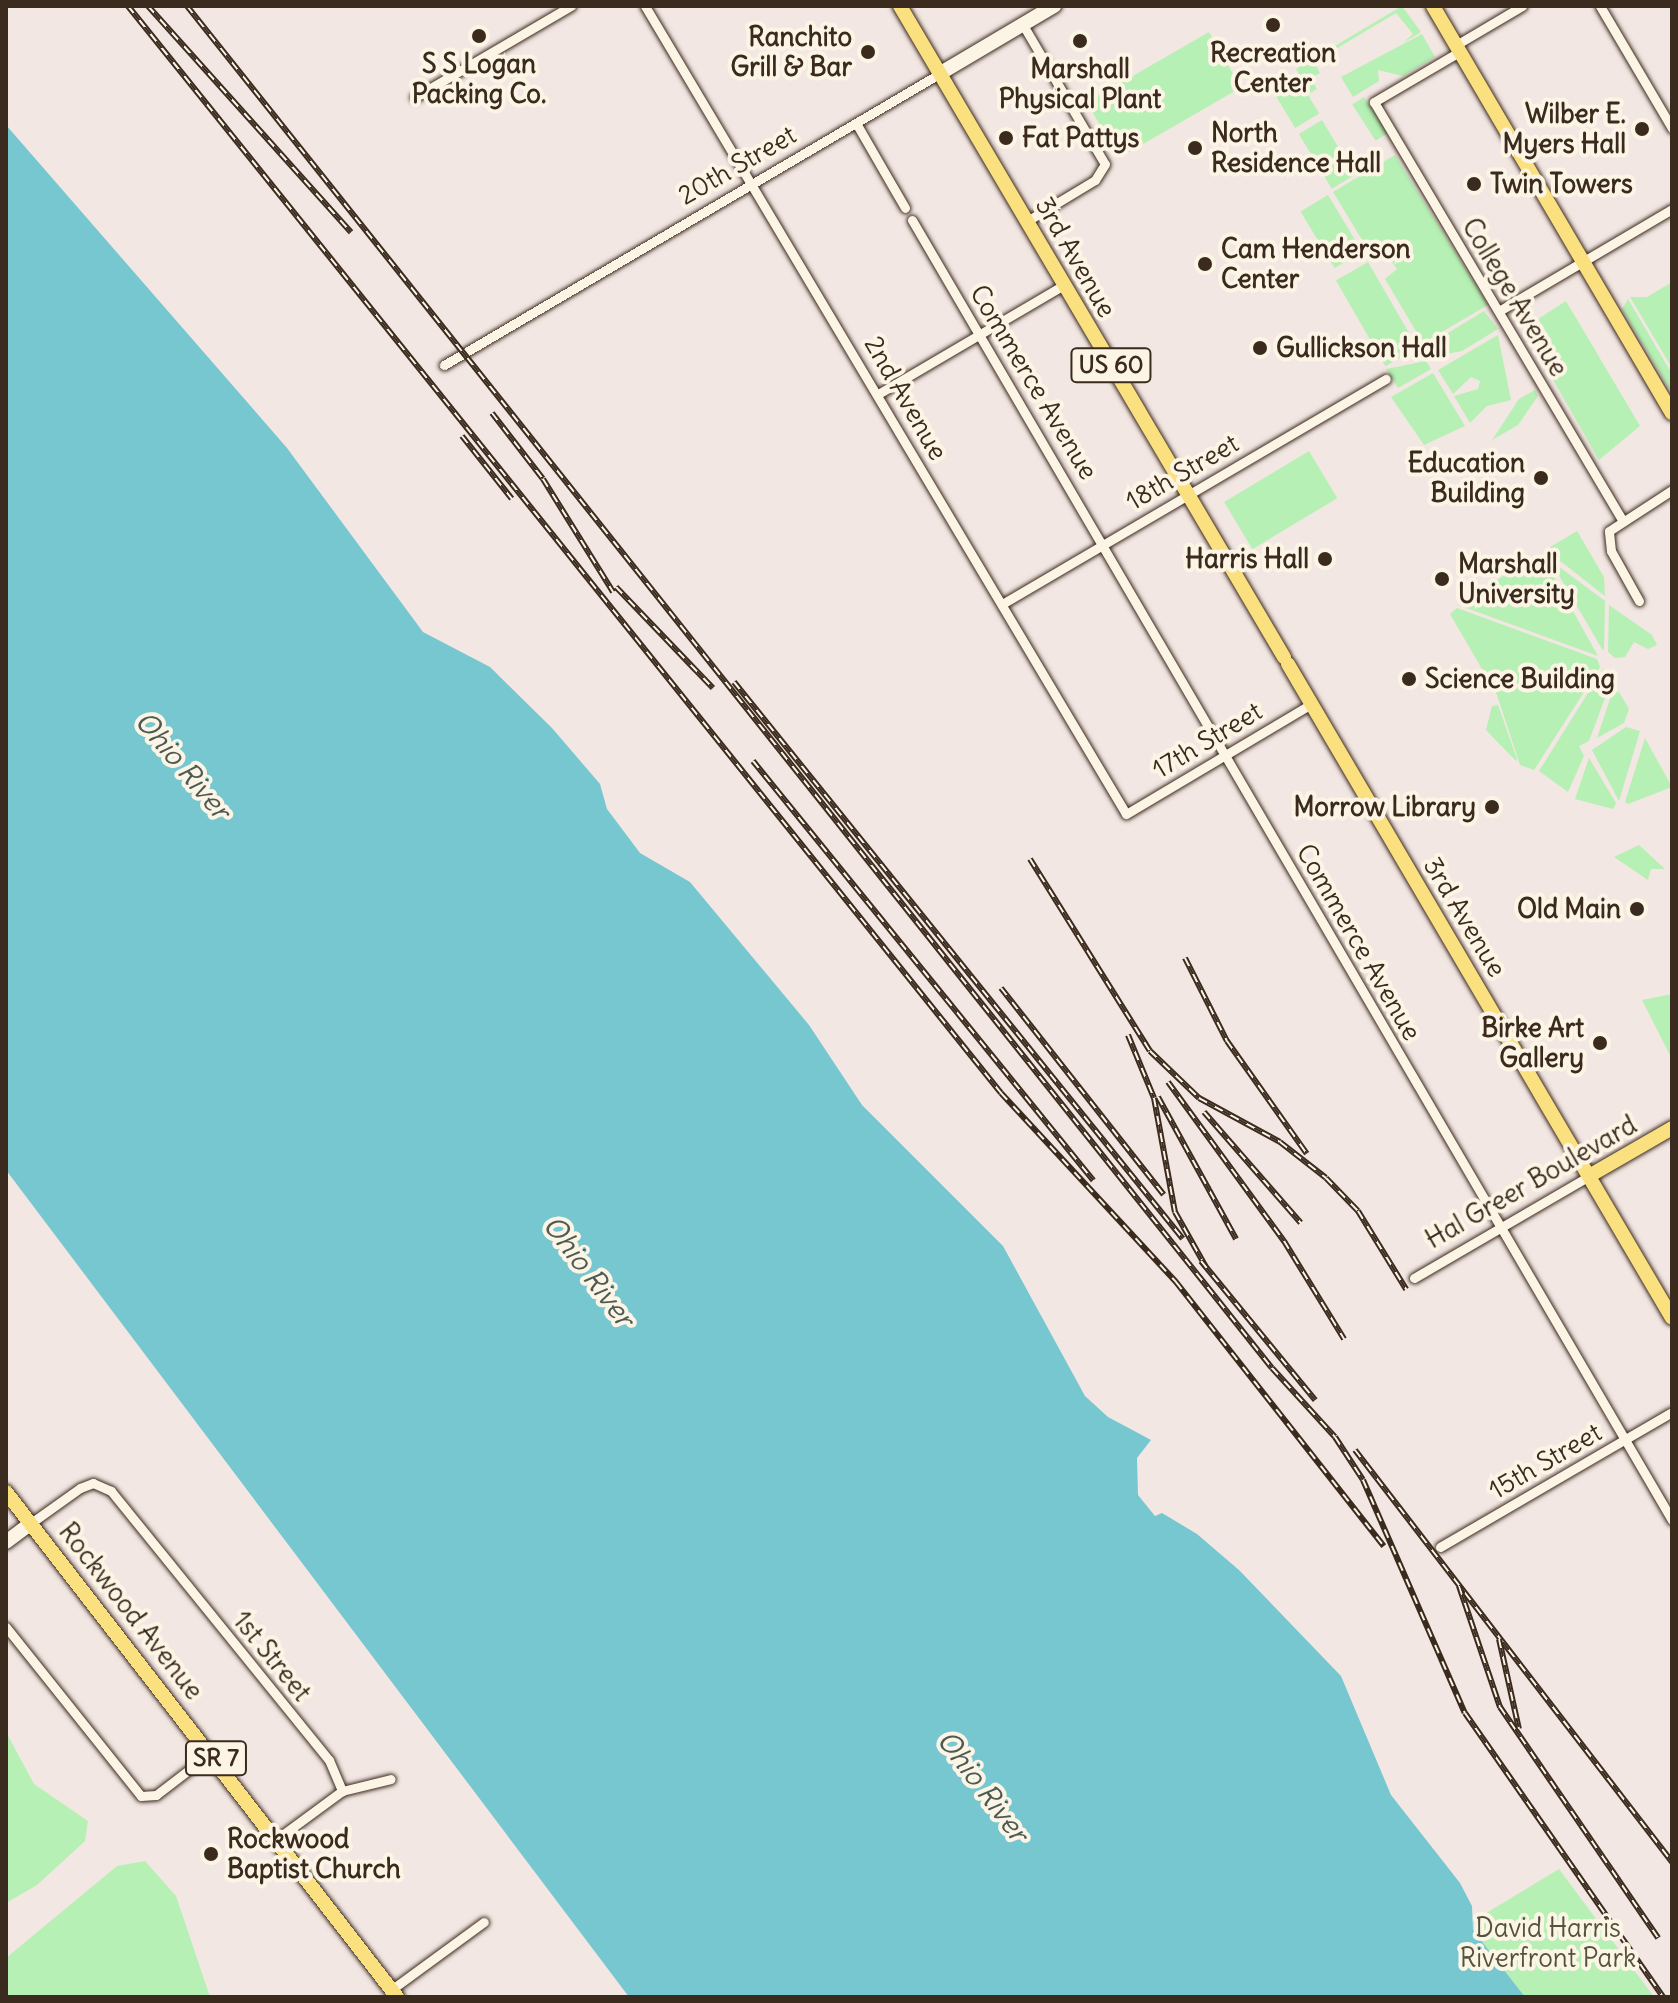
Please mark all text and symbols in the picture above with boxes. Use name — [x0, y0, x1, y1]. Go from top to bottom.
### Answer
marker: Recreation Center — [1264, 16, 1282, 34]
place label: Ranchito Grill & Bar — [730, 21, 852, 82]
marker: S S Logan Packing Co. — [470, 27, 488, 45]
marker: Marshall Physical Plant — [1071, 32, 1089, 50]
place label: Recreation Center — [1210, 37, 1336, 98]
marker: Ranchito Grill & Bar — [859, 43, 877, 61]
place label: S S Logan Packing Co. — [412, 48, 546, 110]
place label: Marshall Physical Plant — [999, 53, 1161, 114]
place label: Wilber E. Myers Hall — [1503, 98, 1626, 160]
place label: North Residence Hall — [1211, 117, 1381, 178]
street label: 20th Street — [673, 119, 801, 211]
marker: Wilber E. Myers Hall — [1633, 120, 1651, 138]
place label: Fat Pattys — [1022, 122, 1139, 154]
marker: Fat Pattys — [997, 129, 1015, 147]
marker: North Residence Hall — [1186, 139, 1204, 157]
place label: Twin Towers — [1490, 168, 1633, 200]
marker: Twin Towers — [1465, 175, 1483, 193]
street label: 3rd Avenue — [1029, 191, 1123, 323]
street label: College Avenue — [1456, 212, 1574, 382]
place label: Cam Henderson Center — [1221, 233, 1411, 294]
marker: Cam Henderson Center — [1196, 255, 1214, 273]
street label: Commerce Avenue — [964, 279, 1104, 485]
street label: 2nd Avenue — [858, 330, 954, 466]
place label: Gullickson Hall — [1276, 332, 1447, 364]
marker: Gullickson Hall — [1251, 339, 1269, 357]
road number: US 60 — [1069, 345, 1153, 385]
street label: 18th Street — [1120, 427, 1244, 517]
place label: Education Building — [1408, 447, 1525, 508]
marker: Education Building — [1532, 469, 1550, 487]
place label: Harris Hall — [1185, 543, 1309, 575]
place label: Marshall University — [1458, 548, 1575, 610]
marker: Harris Hall — [1316, 550, 1334, 568]
marker: Marshall University — [1433, 570, 1451, 588]
place label: Science Building — [1425, 663, 1615, 695]
marker: Science Building — [1400, 670, 1418, 688]
street label: 17th Street — [1147, 695, 1267, 785]
water label: Ohio River — [128, 704, 238, 826]
place label: Morrow Library — [1293, 791, 1476, 823]
marker: Morrow Library — [1483, 798, 1501, 816]
street label: Commerce Avenue — [1290, 838, 1428, 1046]
street label: 3rd Avenue — [1417, 852, 1513, 982]
place label: Old Main — [1517, 893, 1621, 925]
marker: Old Main — [1628, 900, 1646, 918]
place label: Birke Art Gallery — [1481, 1012, 1584, 1074]
marker: Birke Art Gallery — [1591, 1034, 1609, 1052]
street label: Hal Greer Boulevard — [1420, 1109, 1642, 1255]
water label: Ohio River — [536, 1209, 642, 1333]
street label: 15th Street — [1483, 1416, 1607, 1506]
street label: Rockwood Avenue — [52, 1516, 210, 1706]
street label: 1st Street — [226, 1605, 318, 1707]
water label: Ohio River — [930, 1724, 1036, 1848]
road number: SR 7 — [184, 1738, 248, 1778]
place label: Rockwood Baptist Church — [227, 1823, 401, 1884]
marker: Rockwood Baptist Church — [202, 1845, 220, 1863]
park label: David Harris Riverfront Park — [1460, 1912, 1636, 1974]

